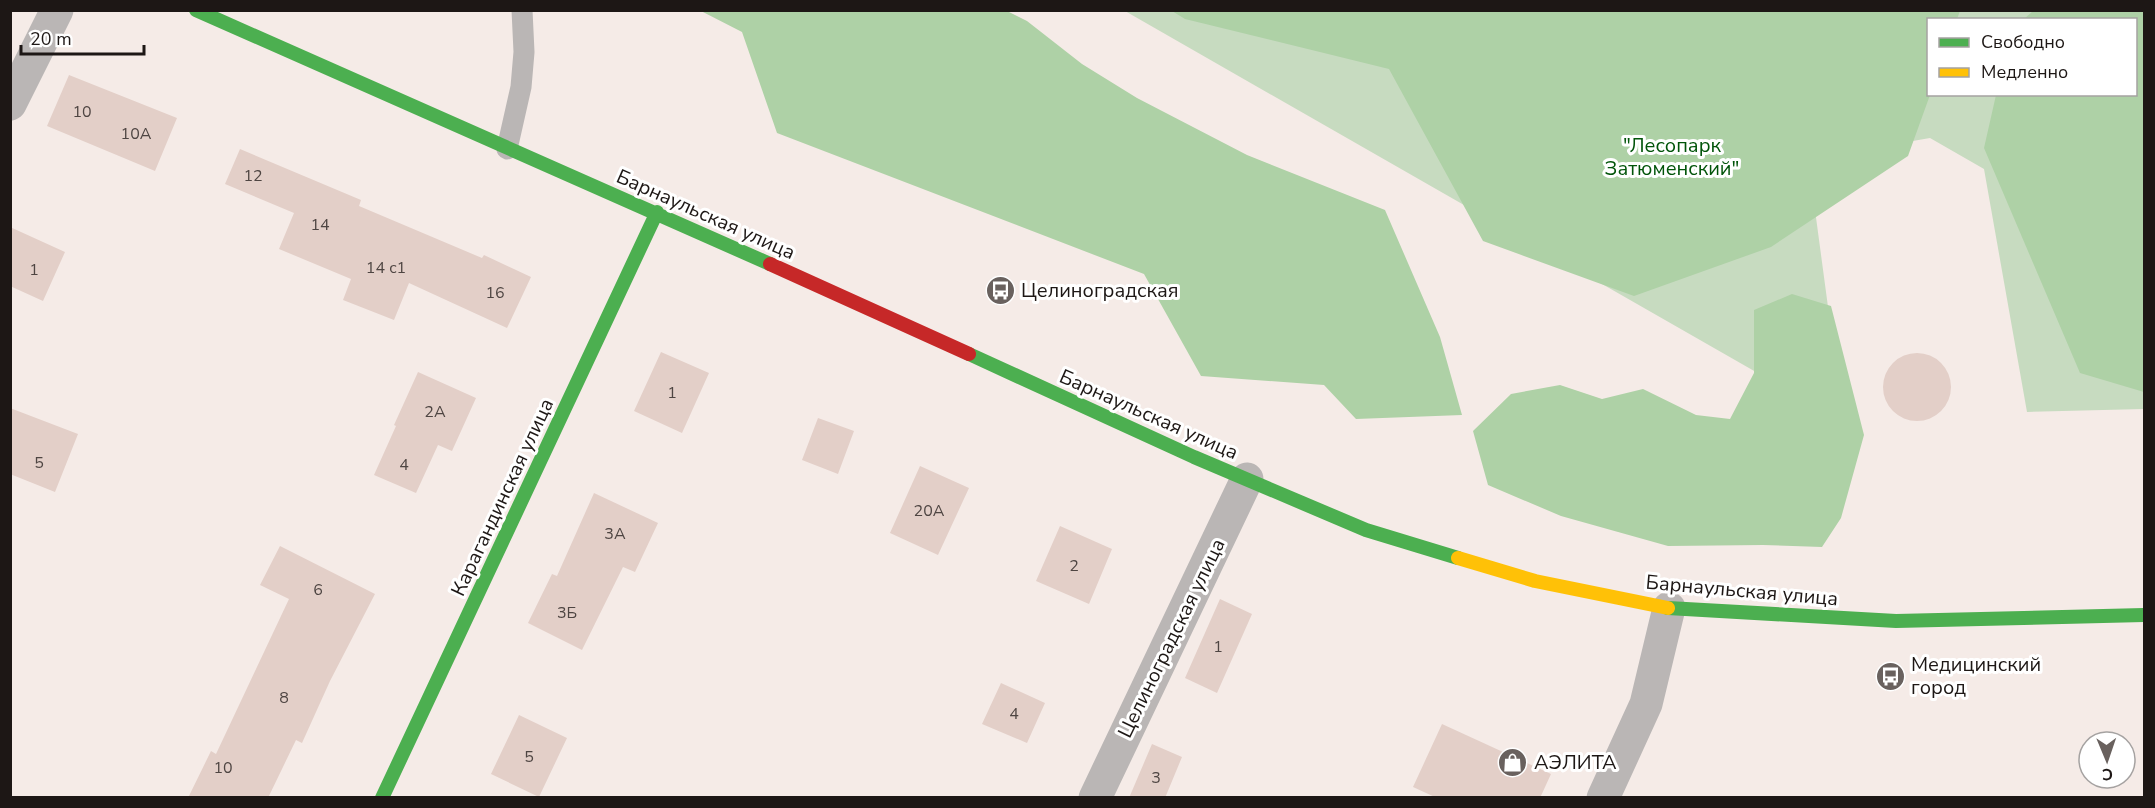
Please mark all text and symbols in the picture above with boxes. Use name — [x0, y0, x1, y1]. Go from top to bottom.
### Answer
scale bar — [21, 18, 144, 56]
legend — [1927, 18, 2137, 96]
text: 20 m — [30, 27, 72, 51]
text: Свободно — [1981, 30, 2065, 54]
text: Медленно — [1981, 60, 2068, 84]
house number: 10 — [72, 101, 92, 123]
house number: 10А — [121, 123, 152, 145]
park label: "Лесопарк Затюменский" — [1605, 132, 1739, 182]
street label: Барнаульская улица — [612, 163, 799, 266]
house number: 12 — [243, 165, 263, 187]
house number: 14 — [310, 214, 330, 236]
house number: 14 c1 — [366, 257, 406, 279]
house number: 1 — [29, 259, 39, 281]
bus stop icon: Целиноградская — [984, 274, 1016, 306]
place label: Целиноградская — [1021, 277, 1179, 304]
house number: 16 — [485, 282, 505, 304]
street label: Барнаульская улица — [1055, 363, 1242, 466]
house number: 1 — [667, 382, 677, 404]
street label: Карагандинская улица — [445, 394, 560, 600]
house number: 2А — [424, 401, 446, 423]
house number: 5 — [34, 452, 44, 474]
house number: 4 — [399, 454, 409, 476]
house number: 20А — [914, 500, 945, 522]
house number: 3А — [604, 523, 626, 545]
street label: Целиноградская улица — [1111, 534, 1231, 742]
house number: 2 — [1069, 555, 1079, 577]
street label: Барнаульская улица — [1645, 569, 1839, 612]
house number: 6 — [313, 579, 323, 601]
house number: 3Б — [557, 602, 577, 624]
house number: 1 — [1213, 636, 1223, 658]
place label: Медицинский город — [1911, 651, 2041, 701]
bus stop icon: Медицинский город — [1874, 660, 1906, 692]
house number: 8 — [279, 687, 289, 709]
house number: 4 — [1009, 703, 1019, 725]
north arrow — [2077, 730, 2137, 790]
house number: 5 — [524, 746, 534, 768]
shop icon: АЭЛИТА — [1497, 746, 1529, 778]
place label: АЭЛИТА — [1534, 749, 1617, 776]
house number: 10 — [213, 757, 233, 779]
text: С — [2102, 763, 2113, 785]
house number: 3 — [1151, 767, 1161, 789]

